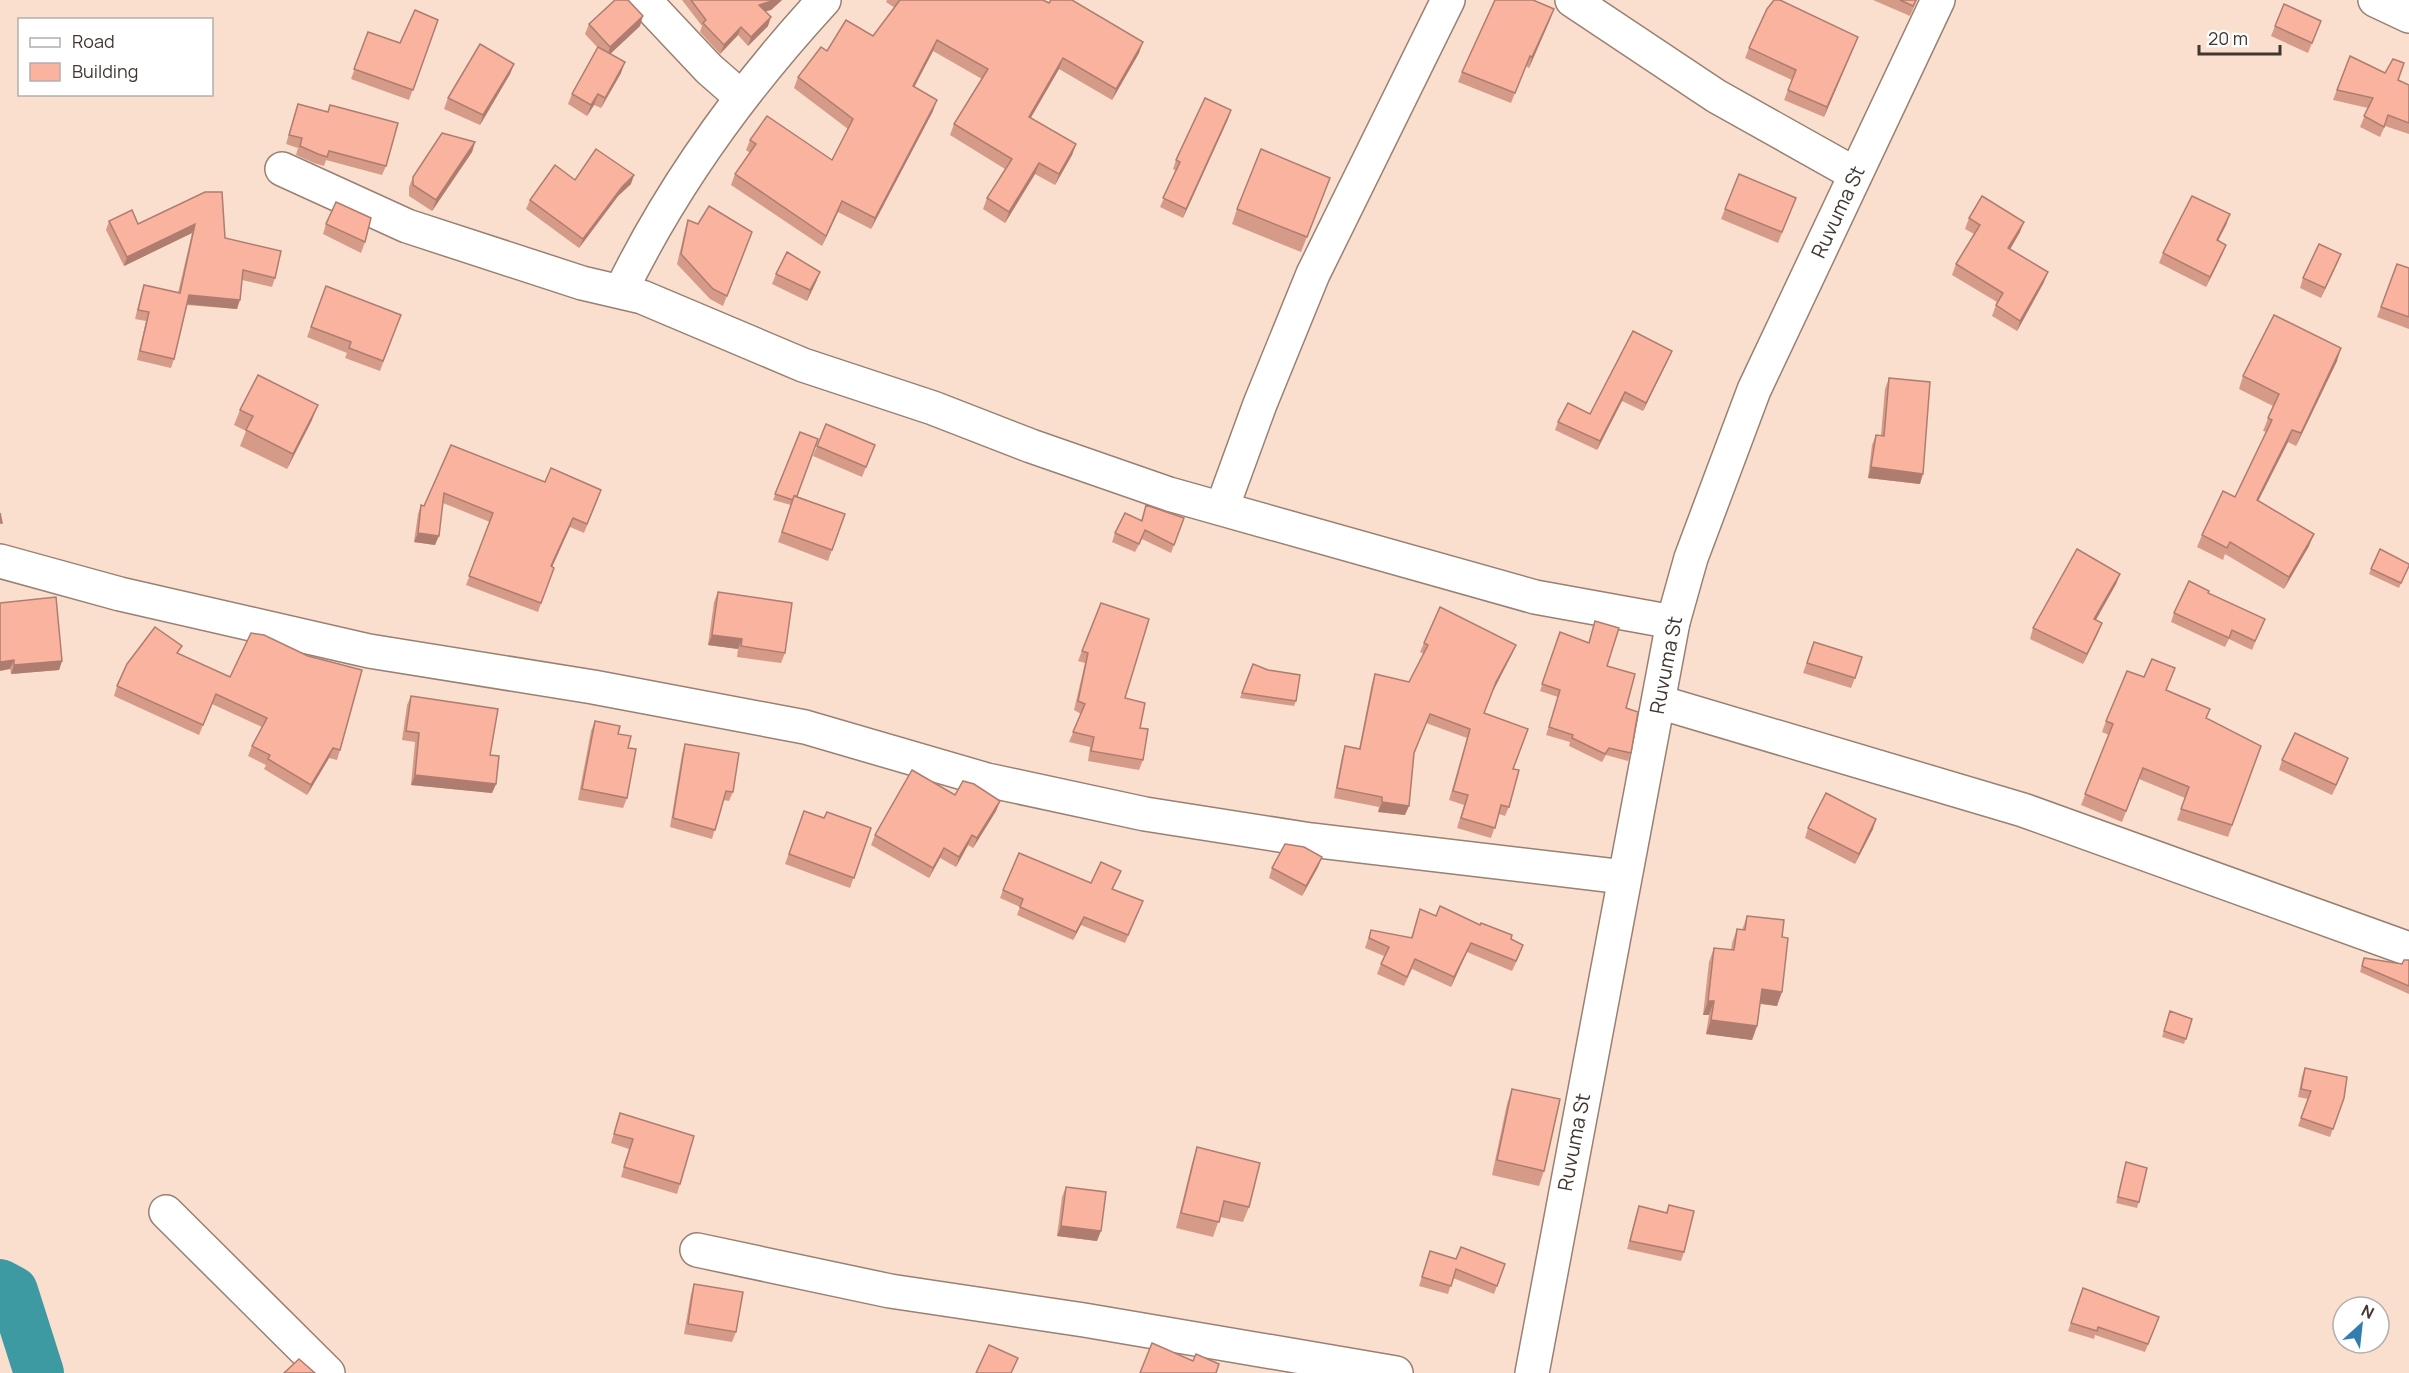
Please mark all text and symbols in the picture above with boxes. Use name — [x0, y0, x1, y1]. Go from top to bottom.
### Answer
legend — [18, 18, 213, 96]
scale bar — [2199, 18, 2280, 56]
text: 20 m — [2208, 26, 2248, 50]
text: Road — [72, 29, 115, 53]
text: Building — [72, 59, 138, 83]
street label: Ruvuma St — [1804, 161, 1871, 262]
street label: Ruvuma St — [1643, 614, 1688, 716]
street label: Ruvuma St — [1551, 1091, 1596, 1193]
north arrow — [2331, 1295, 2391, 1355]
text: N — [2358, 1299, 2378, 1324]

